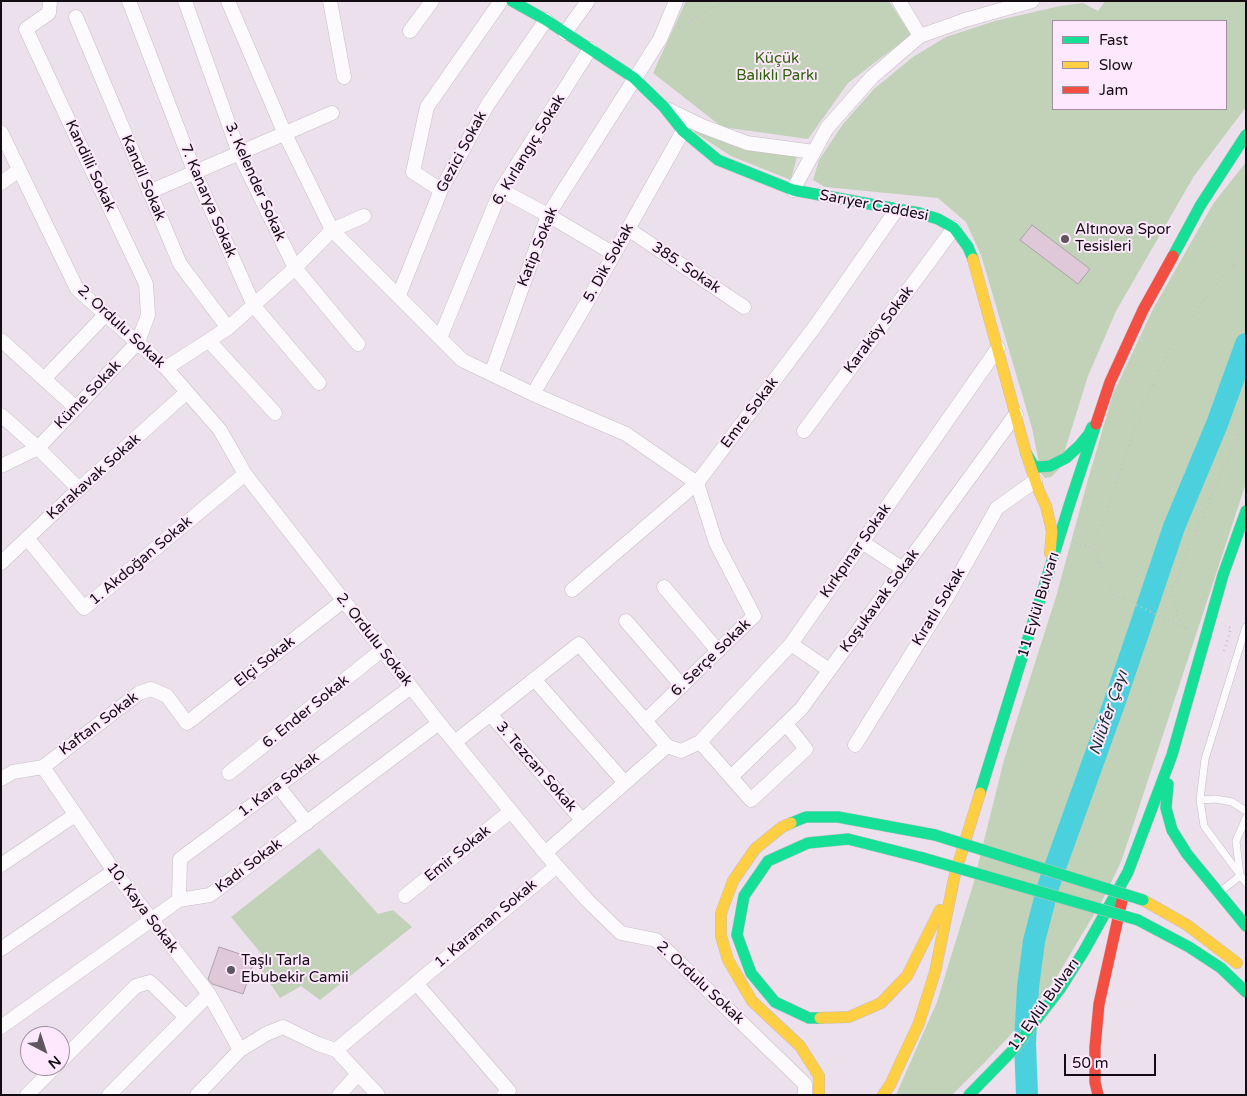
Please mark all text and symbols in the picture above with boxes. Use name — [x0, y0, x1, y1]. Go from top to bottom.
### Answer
legend — [1052, 20, 1227, 110]
text: Fast — [1099, 31, 1128, 49]
park label: Küçük Balıklı Parkı — [736, 50, 818, 85]
text: Slow — [1099, 56, 1133, 74]
text: Jam — [1099, 81, 1128, 99]
street label: 6. Kırlangıç Sokak — [489, 91, 569, 209]
street label: Gezici Sokak — [433, 108, 491, 196]
street label: Kandilli Sokak — [61, 117, 119, 215]
street label: 3. Kelender Sokak — [221, 120, 289, 244]
street label: Kandil Sokak — [117, 132, 169, 224]
street label: 7. Kanarya Sokak — [176, 142, 240, 260]
street label: Sarıyer Caddesi — [818, 187, 930, 225]
street label: Katip Sokak — [514, 205, 562, 289]
street label: 5. Dik Sokak — [580, 221, 638, 305]
place label: Altınova Spor Tesisleri — [1075, 221, 1171, 256]
marker: Altınova Spor Tesisleri — [1059, 233, 1071, 245]
street label: 385. Sokak — [648, 238, 724, 298]
street label: 2. Ordulu Sokak — [73, 282, 169, 372]
street label: Karaköy Sokak — [840, 283, 918, 377]
street label: Küme Sokak — [51, 357, 125, 433]
street label: Emre Sokak — [717, 374, 783, 452]
street label: Karakavak Sokak — [43, 430, 145, 524]
street label: Kırkpınar Sokak — [817, 500, 895, 602]
street label: 1. Akdoğan Sokak — [86, 513, 196, 609]
street label: Koşukavak Sokak — [837, 546, 923, 656]
street label: 11 Eylül Bulvarı — [1014, 550, 1064, 660]
street label: Kıratlı Sokak — [909, 565, 969, 649]
street label: 2. Ordulu Sokak — [332, 590, 416, 690]
street label: 6. Serçe Sokak — [667, 615, 755, 701]
street label: Elçi Sokak — [231, 633, 299, 691]
water label: Nilüfer Çayı — [1086, 668, 1132, 758]
street label: 6. Ender Sokak — [259, 672, 353, 752]
street label: Kaftan Sokak — [56, 689, 142, 759]
street label: 3. Tezcan Sokak — [492, 718, 580, 816]
street label: 1. Kara Sokak — [235, 749, 323, 821]
street label: Emir Sokak — [421, 822, 495, 886]
street label: Kadı Sokak — [212, 835, 286, 897]
street label: 10. Kaya Sokak — [102, 859, 182, 957]
street label: 1. Karaman Sokak — [431, 876, 541, 972]
street label: 2. Ordulu Sokak — [652, 938, 748, 1028]
place label: Taşlı Tarla Ebubekir Camii — [241, 952, 349, 987]
street label: 11 Eylül Bulvarı — [1005, 955, 1083, 1055]
marker: Taşlı Tarla Ebubekir Camii — [225, 964, 237, 976]
north arrow — [20, 1026, 70, 1076]
scale bar — [1067, 1044, 1160, 1076]
text: N — [45, 1052, 64, 1072]
text: 50 m — [1072, 1054, 1109, 1072]

